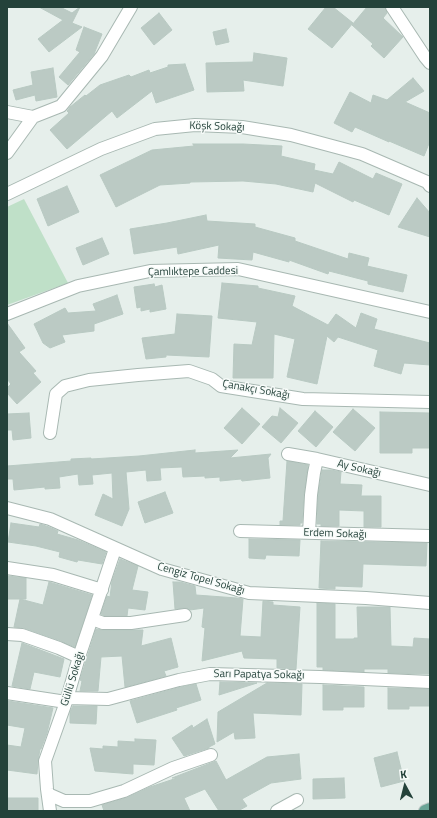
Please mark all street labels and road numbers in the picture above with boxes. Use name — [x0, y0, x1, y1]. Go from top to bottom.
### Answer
street label: Köşk Sokağı — [189, 119, 245, 135]
street label: Çamlıktepe Caddesi — [148, 265, 238, 279]
street label: Çanakçı Sokağı — [221, 378, 291, 402]
street label: Ay Sokağı — [336, 458, 382, 480]
street label: Erdem Sokağı — [303, 526, 367, 542]
street label: Cengiz Topel Sokağı — [156, 560, 246, 598]
street label: Güllü Sokağı — [58, 650, 88, 708]
street label: Sarı Papatya Sokağı — [213, 668, 305, 682]

